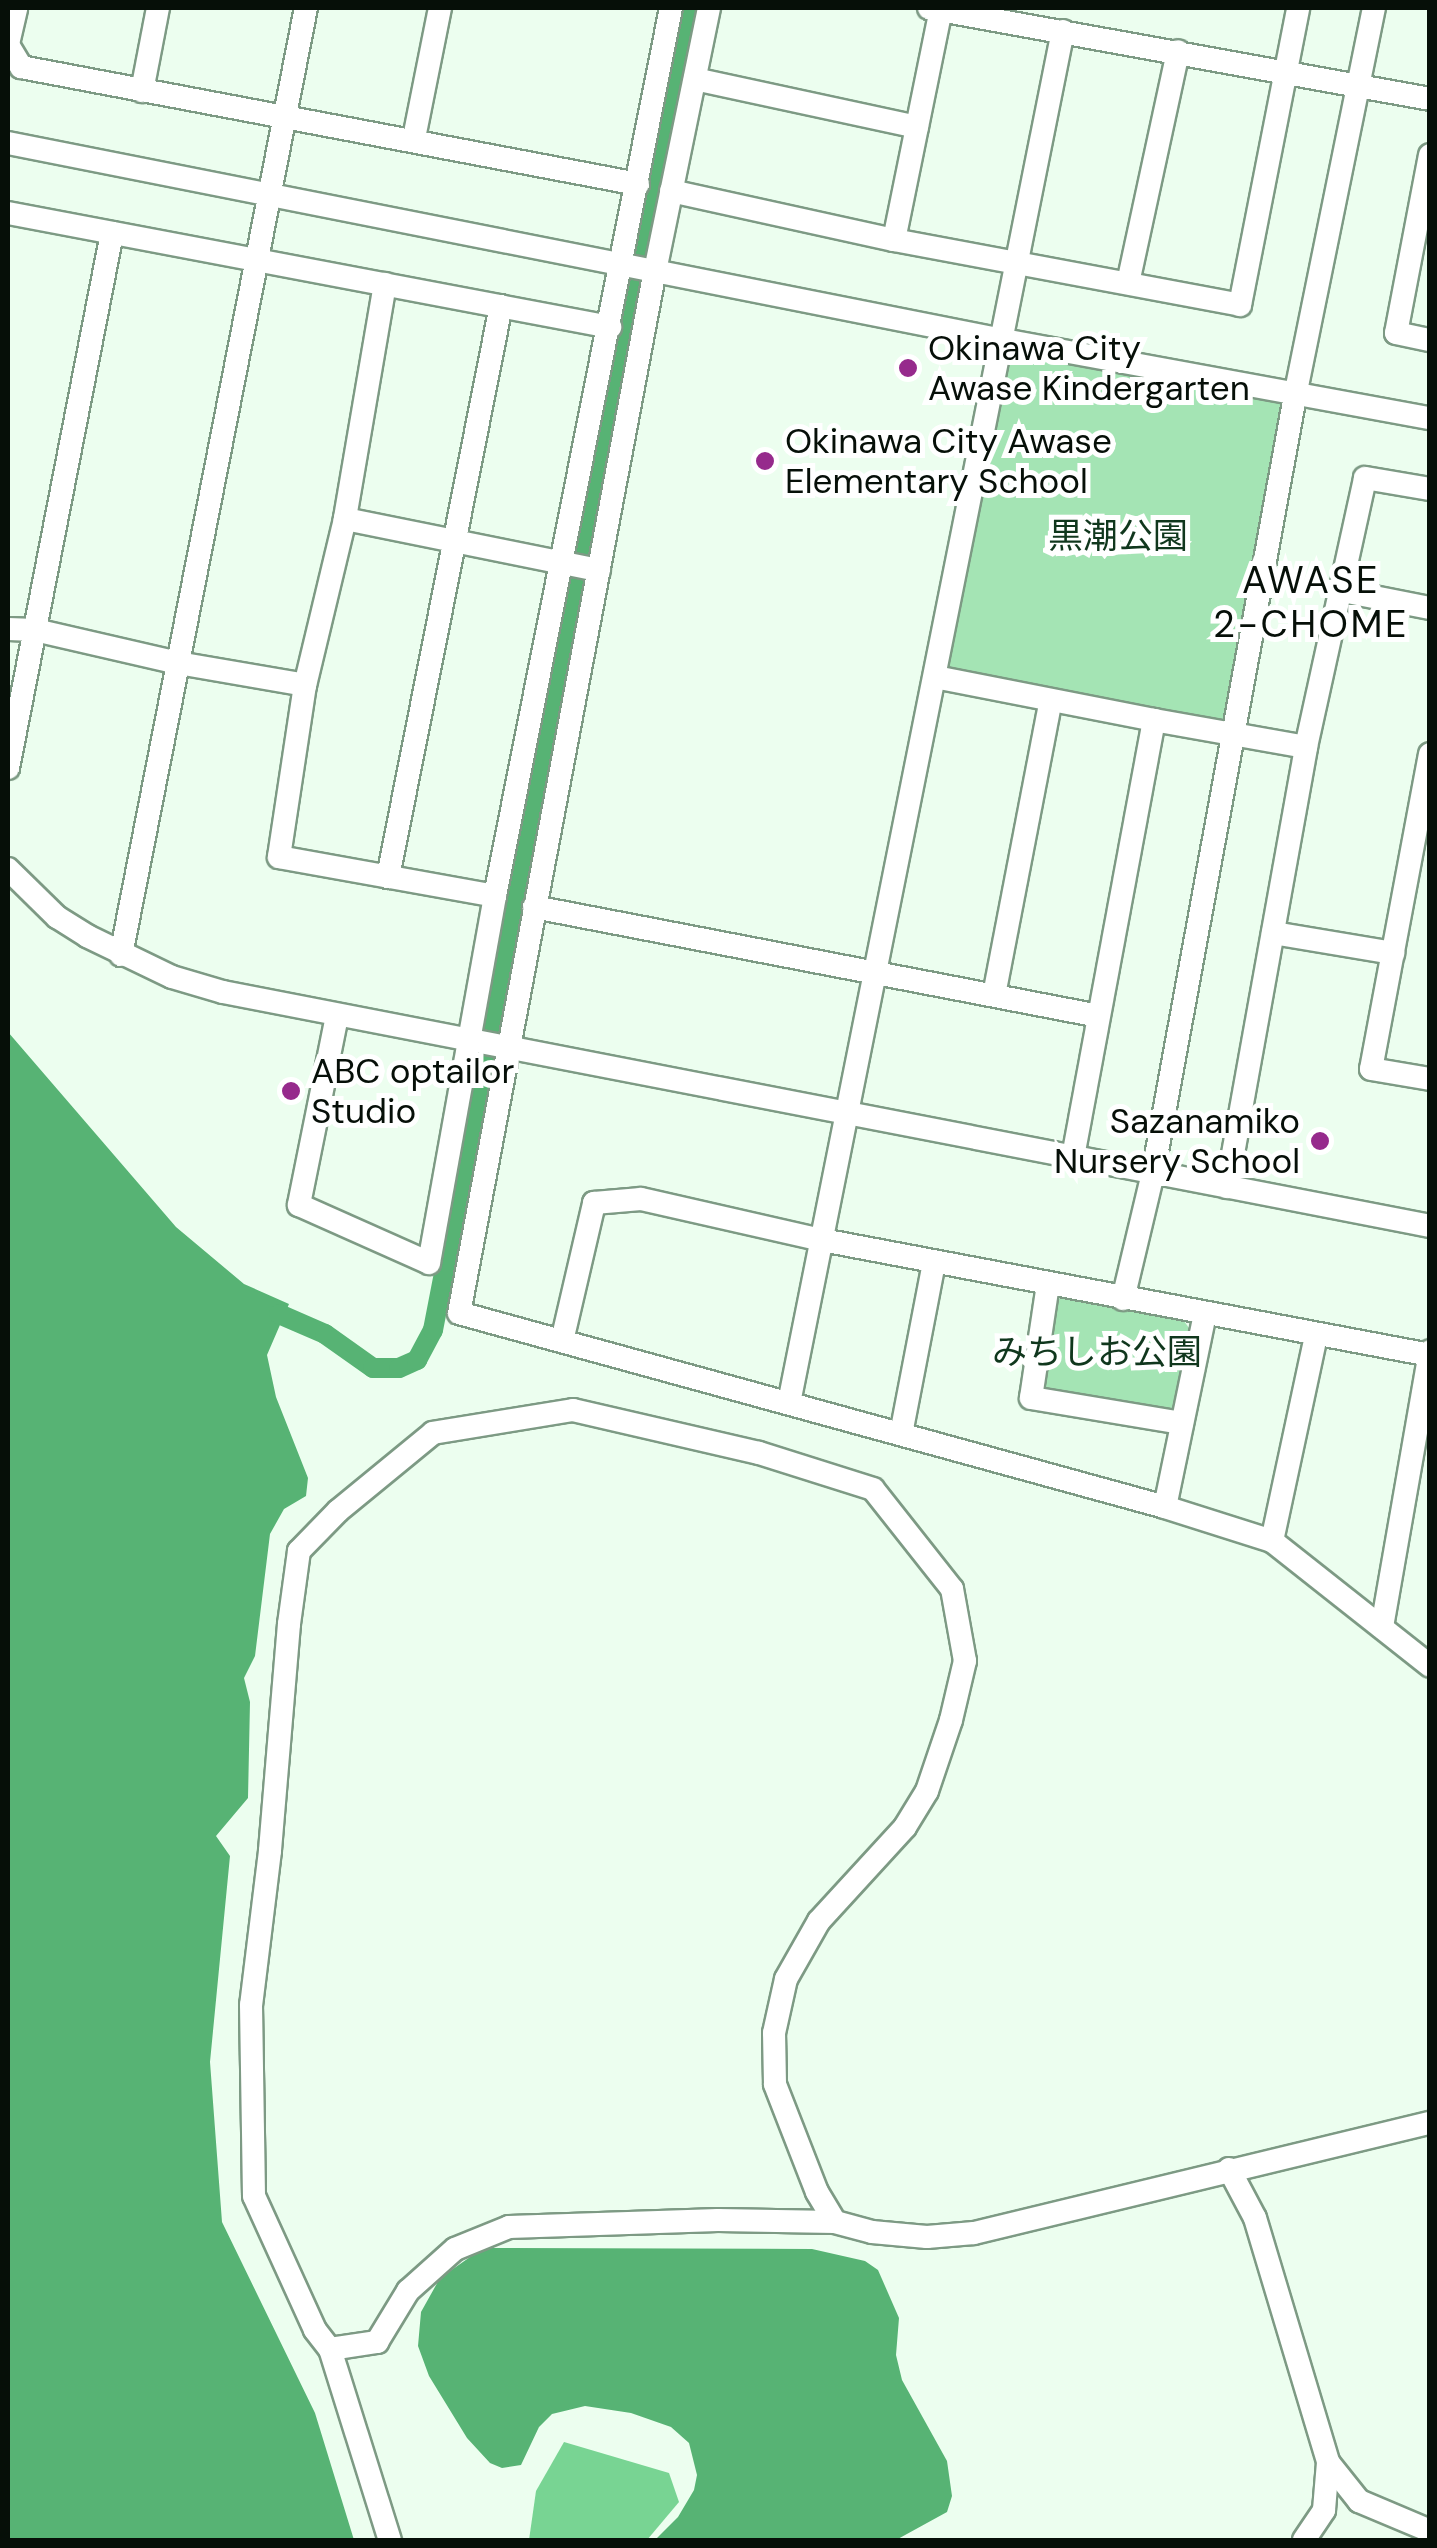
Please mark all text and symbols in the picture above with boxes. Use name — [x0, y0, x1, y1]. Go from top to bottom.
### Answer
place label: Okinawa City Awase Kindergarten — [928, 327, 1250, 409]
marker: Okinawa City Awase Kindergarten — [897, 357, 919, 379]
place label: Okinawa City Awase Elementary School — [785, 420, 1112, 502]
marker: Okinawa City Awase Elementary School — [754, 450, 776, 472]
park label: 黒潮公園 — [1048, 515, 1188, 557]
district label: AWASE 2-CHOME — [1213, 558, 1409, 648]
place label: ABC optailor Studio — [311, 1050, 514, 1132]
marker: ABC optailor Studio — [280, 1080, 302, 1102]
place label: Sazanamiko Nursery School — [1054, 1100, 1300, 1182]
marker: Sazanamiko Nursery School — [1309, 1130, 1331, 1152]
park label: みちしお公園 — [992, 1331, 1202, 1373]

